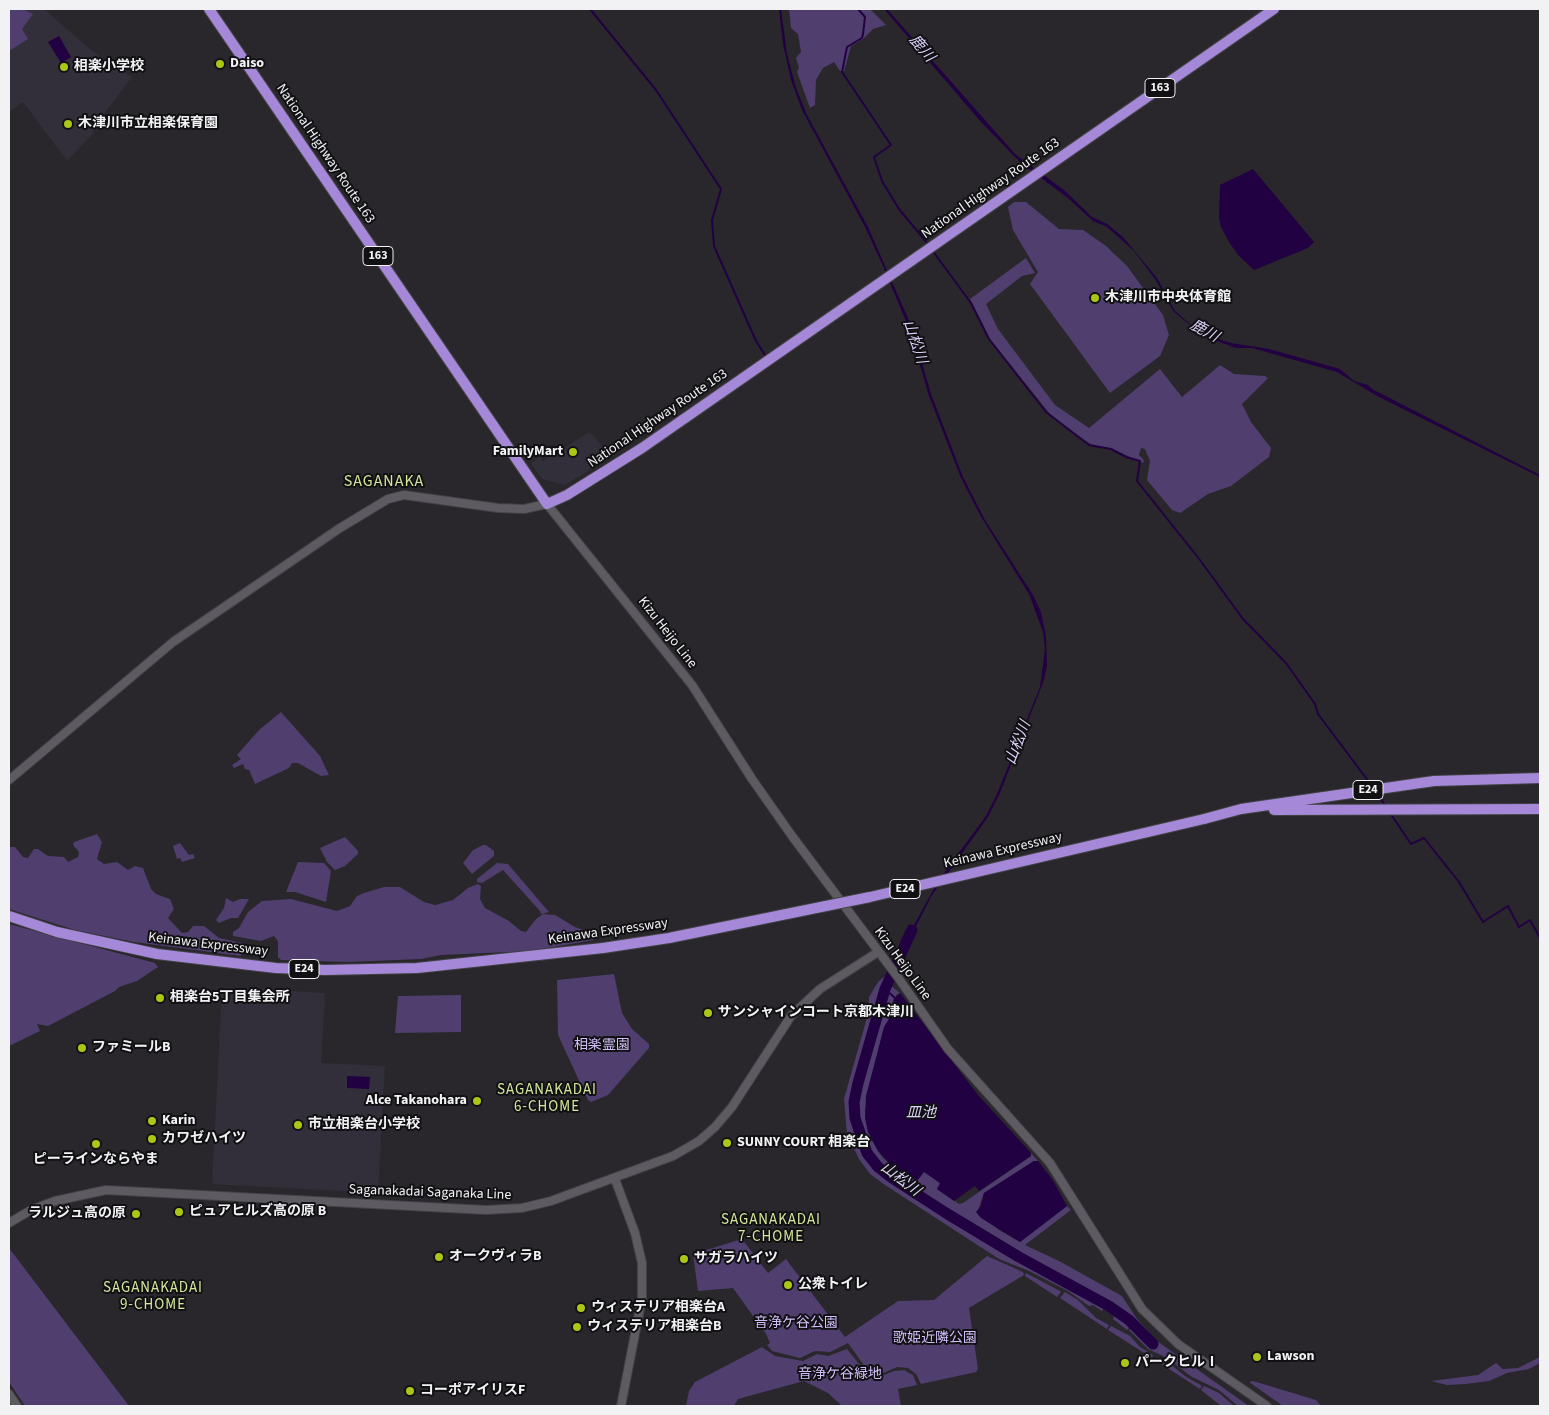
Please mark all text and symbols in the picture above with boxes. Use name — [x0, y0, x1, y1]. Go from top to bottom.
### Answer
water label: 鹿川 — [904, 32, 938, 66]
place label: Daiso — [230, 56, 264, 72]
marker: Daiso — [214, 58, 226, 70]
place label: 相楽小学校 — [74, 59, 144, 75]
marker: 相楽小学校 — [58, 61, 70, 73]
road number: 163 — [1145, 78, 1175, 98]
street label: National Highway Route 163 — [272, 81, 378, 227]
place label: 木津川市立相楽保育園 — [78, 116, 218, 132]
marker: 木津川市立相楽保育園 — [62, 118, 74, 130]
street label: National Highway Route 163 — [919, 135, 1063, 243]
road number: 163 — [363, 247, 393, 266]
place label: 木津川市中央体育館 — [1105, 290, 1231, 306]
marker: 木津川市中央体育館 — [1089, 292, 1101, 304]
water label: 鹿川 — [1187, 317, 1221, 347]
water label: 山松川 — [898, 318, 930, 366]
street label: National Highway Route 163 — [585, 366, 731, 472]
place label: FamilyMart — [493, 444, 563, 460]
marker: FamilyMart — [567, 446, 579, 458]
district label: SAGANAKA — [343, 472, 425, 492]
street label: Kizu Heijo Line — [634, 594, 700, 672]
water label: 山松川 — [1003, 719, 1035, 767]
road number: E24 — [1353, 780, 1383, 800]
street label: Keinawa Expressway — [942, 829, 1064, 873]
road number: E24 — [890, 880, 920, 899]
street label: Keinawa Expressway — [547, 915, 669, 949]
street label: Kizu Heijo Line — [870, 924, 934, 1004]
street label: Keinawa Expressway — [147, 929, 269, 961]
road number: E24 — [289, 960, 319, 979]
place label: 相楽台5丁目集会所 — [170, 990, 289, 1006]
marker: 相楽台5丁目集会所 — [154, 992, 166, 1004]
place label: サンシャインコート京都木津川 — [718, 1005, 914, 1021]
marker: サンシャインコート京都木津川 — [702, 1007, 714, 1019]
park label: 相楽霊園 — [574, 1038, 630, 1054]
place label: ファミールB — [92, 1040, 170, 1056]
marker: ファミールB — [76, 1042, 88, 1054]
district label: SAGANAKADAI 6-CHOME — [496, 1082, 598, 1117]
place label: Alce Takanohara — [366, 1093, 467, 1109]
marker: Alce Takanohara — [471, 1095, 483, 1107]
water label: 皿池 — [906, 1105, 936, 1123]
place label: Karin — [162, 1113, 195, 1129]
marker: Karin — [146, 1115, 158, 1127]
place label: 市立相楽台小学校 — [308, 1117, 420, 1133]
marker: 市立相楽台小学校 — [292, 1119, 304, 1131]
place label: カワゼハイツ — [162, 1131, 246, 1147]
marker: カワゼハイツ — [146, 1133, 158, 1145]
place label: SUNNY COURT 相楽台 — [737, 1135, 870, 1151]
marker: SUNNY COURT 相楽台 — [721, 1137, 733, 1149]
marker: ピーラインならやま — [90, 1138, 102, 1150]
place label: ピーラインならやま — [33, 1152, 159, 1168]
water label: 山松川 — [877, 1159, 923, 1201]
street label: Saganakadai Saganaka Line — [348, 1182, 512, 1204]
place label: ピュアヒルズ高の原 B — [189, 1204, 326, 1220]
place label: ラルジュ高の原 — [28, 1206, 126, 1222]
marker: ピュアヒルズ高の原 B — [173, 1206, 185, 1218]
marker: ラルジュ高の原 — [130, 1208, 142, 1220]
district label: SAGANAKADAI 7-CHOME — [720, 1212, 822, 1247]
place label: オークヴィラB — [449, 1249, 541, 1265]
marker: オークヴィラB — [433, 1251, 445, 1263]
place label: サガラハイツ — [694, 1251, 778, 1267]
marker: サガラハイツ — [678, 1253, 690, 1265]
place label: 公衆トイレ — [798, 1277, 868, 1293]
marker: 公衆トイレ — [782, 1279, 794, 1291]
district label: SAGANAKADAI 9-CHOME — [102, 1280, 204, 1315]
place label: ウィステリア相楽台A — [591, 1300, 725, 1316]
marker: ウィステリア相楽台A — [575, 1302, 587, 1314]
park label: 音浄ケ谷公園 — [754, 1316, 838, 1332]
place label: ウィステリア相楽台B — [587, 1319, 721, 1335]
marker: ウィステリア相楽台B — [571, 1321, 583, 1333]
park label: 歌姫近隣公園 — [893, 1331, 977, 1347]
place label: Lawson — [1267, 1349, 1314, 1365]
marker: Lawson — [1251, 1351, 1263, 1363]
place label: パークヒルⅠ — [1135, 1355, 1219, 1371]
marker: パークヒルⅠ — [1119, 1357, 1131, 1369]
park label: 音浄ケ谷緑地 — [798, 1367, 882, 1383]
place label: コーポアイリスF — [420, 1383, 525, 1399]
marker: コーポアイリスF — [404, 1385, 416, 1397]

